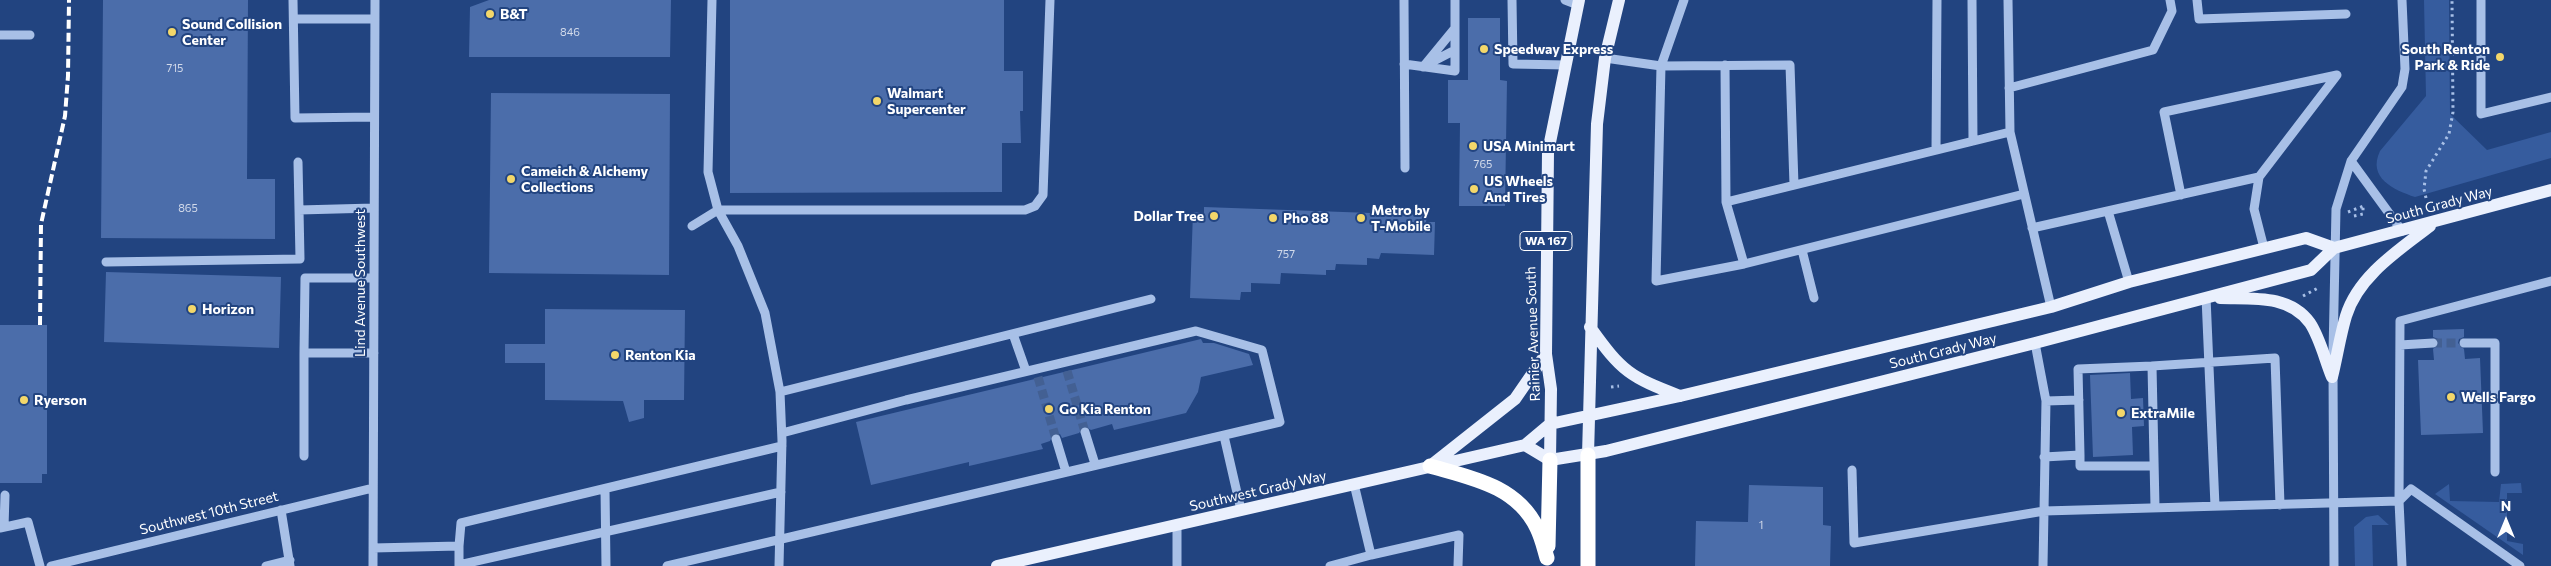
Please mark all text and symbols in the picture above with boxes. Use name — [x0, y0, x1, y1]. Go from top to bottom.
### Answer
place label: B&T — [500, 6, 528, 22]
marker: B&T — [484, 8, 496, 20]
place label: Sound Collision Center — [182, 16, 282, 48]
house number: 846 — [560, 25, 580, 39]
marker: Sound Collision Center — [166, 26, 178, 38]
place label: Speedway Express — [1494, 41, 1613, 57]
place label: South Renton Park & Ride — [2402, 41, 2490, 74]
marker: Speedway Express — [1478, 43, 1490, 55]
marker: South Renton Park & Ride — [2494, 51, 2506, 63]
house number: 715 — [167, 61, 183, 75]
place label: Walmart Supercenter — [887, 85, 966, 118]
marker: Walmart Supercenter — [871, 95, 883, 107]
place label: USA Minimart — [1483, 138, 1575, 154]
marker: USA Minimart — [1467, 140, 1479, 152]
house number: 765 — [1474, 157, 1492, 171]
place label: Cameich & Alchemy Collections — [521, 163, 648, 196]
marker: Cameich & Alchemy Collections — [505, 173, 517, 185]
place label: US Wheels And Tires — [1484, 173, 1553, 206]
marker: US Wheels And Tires — [1468, 183, 1480, 195]
street label: South Grady Way — [2384, 183, 2494, 227]
house number: 865 — [178, 201, 198, 215]
place label: Metro by T-Mobile — [1371, 202, 1431, 234]
place label: Dollar Tree — [1133, 208, 1204, 224]
street label: Lind Avenue Southwest — [352, 209, 368, 357]
marker: Dollar Tree — [1208, 210, 1220, 222]
place label: Pho 88 — [1283, 210, 1329, 226]
marker: Pho 88 — [1267, 212, 1279, 224]
marker: Metro by T-Mobile — [1355, 212, 1367, 224]
road number: WA 167 — [1520, 232, 1572, 250]
house number: 757 — [1277, 247, 1295, 261]
street label: Rainier Avenue South — [1522, 266, 1544, 402]
place label: Horizon — [202, 301, 254, 317]
marker: Horizon — [186, 303, 198, 315]
street label: South Grady Way — [1888, 330, 1998, 372]
place label: Renton Kia — [625, 347, 696, 363]
marker: Renton Kia — [609, 349, 621, 361]
place label: Wells Fargo — [2461, 389, 2536, 405]
marker: Wells Fargo — [2445, 391, 2457, 403]
place label: Ryerson — [34, 392, 87, 408]
marker: Ryerson — [18, 394, 30, 406]
place label: Go Kia Renton — [1059, 401, 1151, 417]
marker: Go Kia Renton — [1043, 403, 1055, 415]
place label: ExtraMile — [2131, 405, 2195, 421]
marker: ExtraMile — [2115, 407, 2127, 419]
street label: Southwest Grady Way — [1188, 467, 1328, 515]
street label: Southwest 10th Street — [138, 488, 280, 538]
north arrow — [2481, 496, 2531, 546]
text: N — [2501, 497, 2511, 514]
house number: 1 — [1759, 518, 1763, 532]

